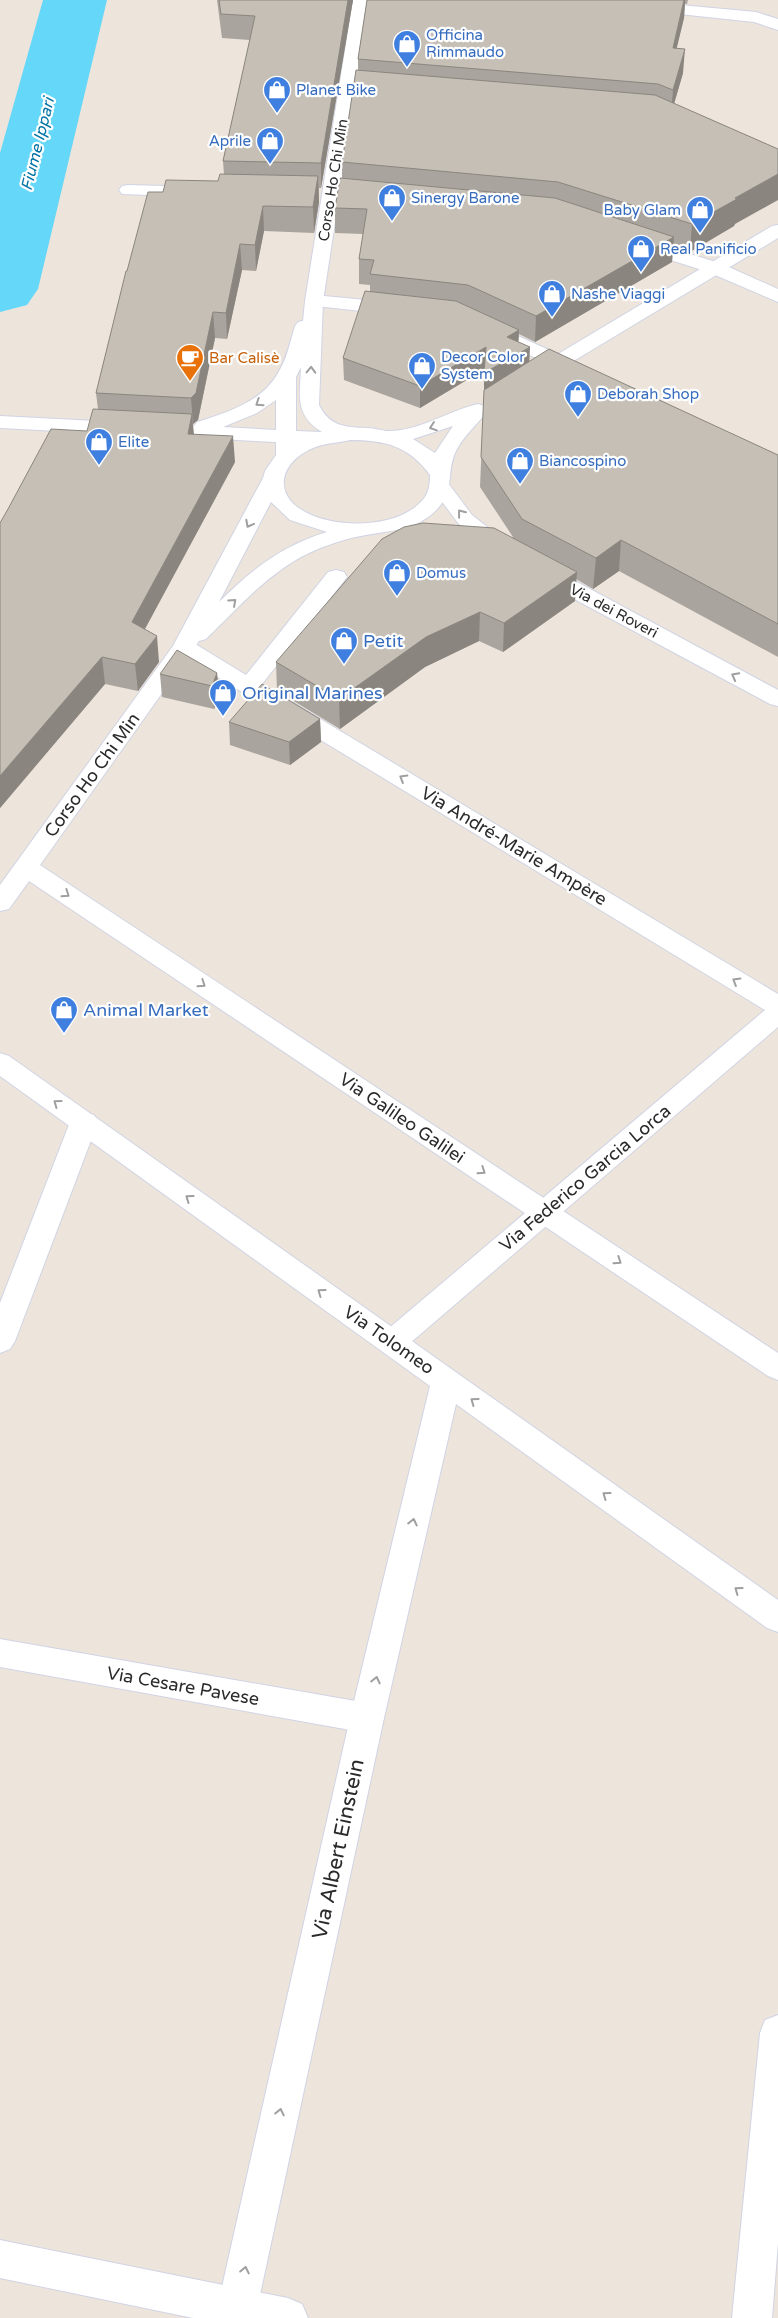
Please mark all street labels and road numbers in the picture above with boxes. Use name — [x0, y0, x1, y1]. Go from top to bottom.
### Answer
street label: Corso Ho Chi Min — [314, 117, 352, 243]
street label: Via dei Roveri — [567, 580, 661, 642]
street label: Corso Ho Chi Min — [39, 708, 145, 842]
street label: Via André-Marie Ampère — [417, 782, 611, 910]
street label: Via Galileo Galilei — [335, 1068, 469, 1168]
street label: Via Federico Garcia Lorca — [495, 1100, 675, 1256]
street label: Via Tolomeo — [340, 1301, 439, 1379]
street label: Via Cesare Pavese — [105, 1662, 261, 1710]
street label: Via Albert Einstein — [307, 1757, 370, 1941]

